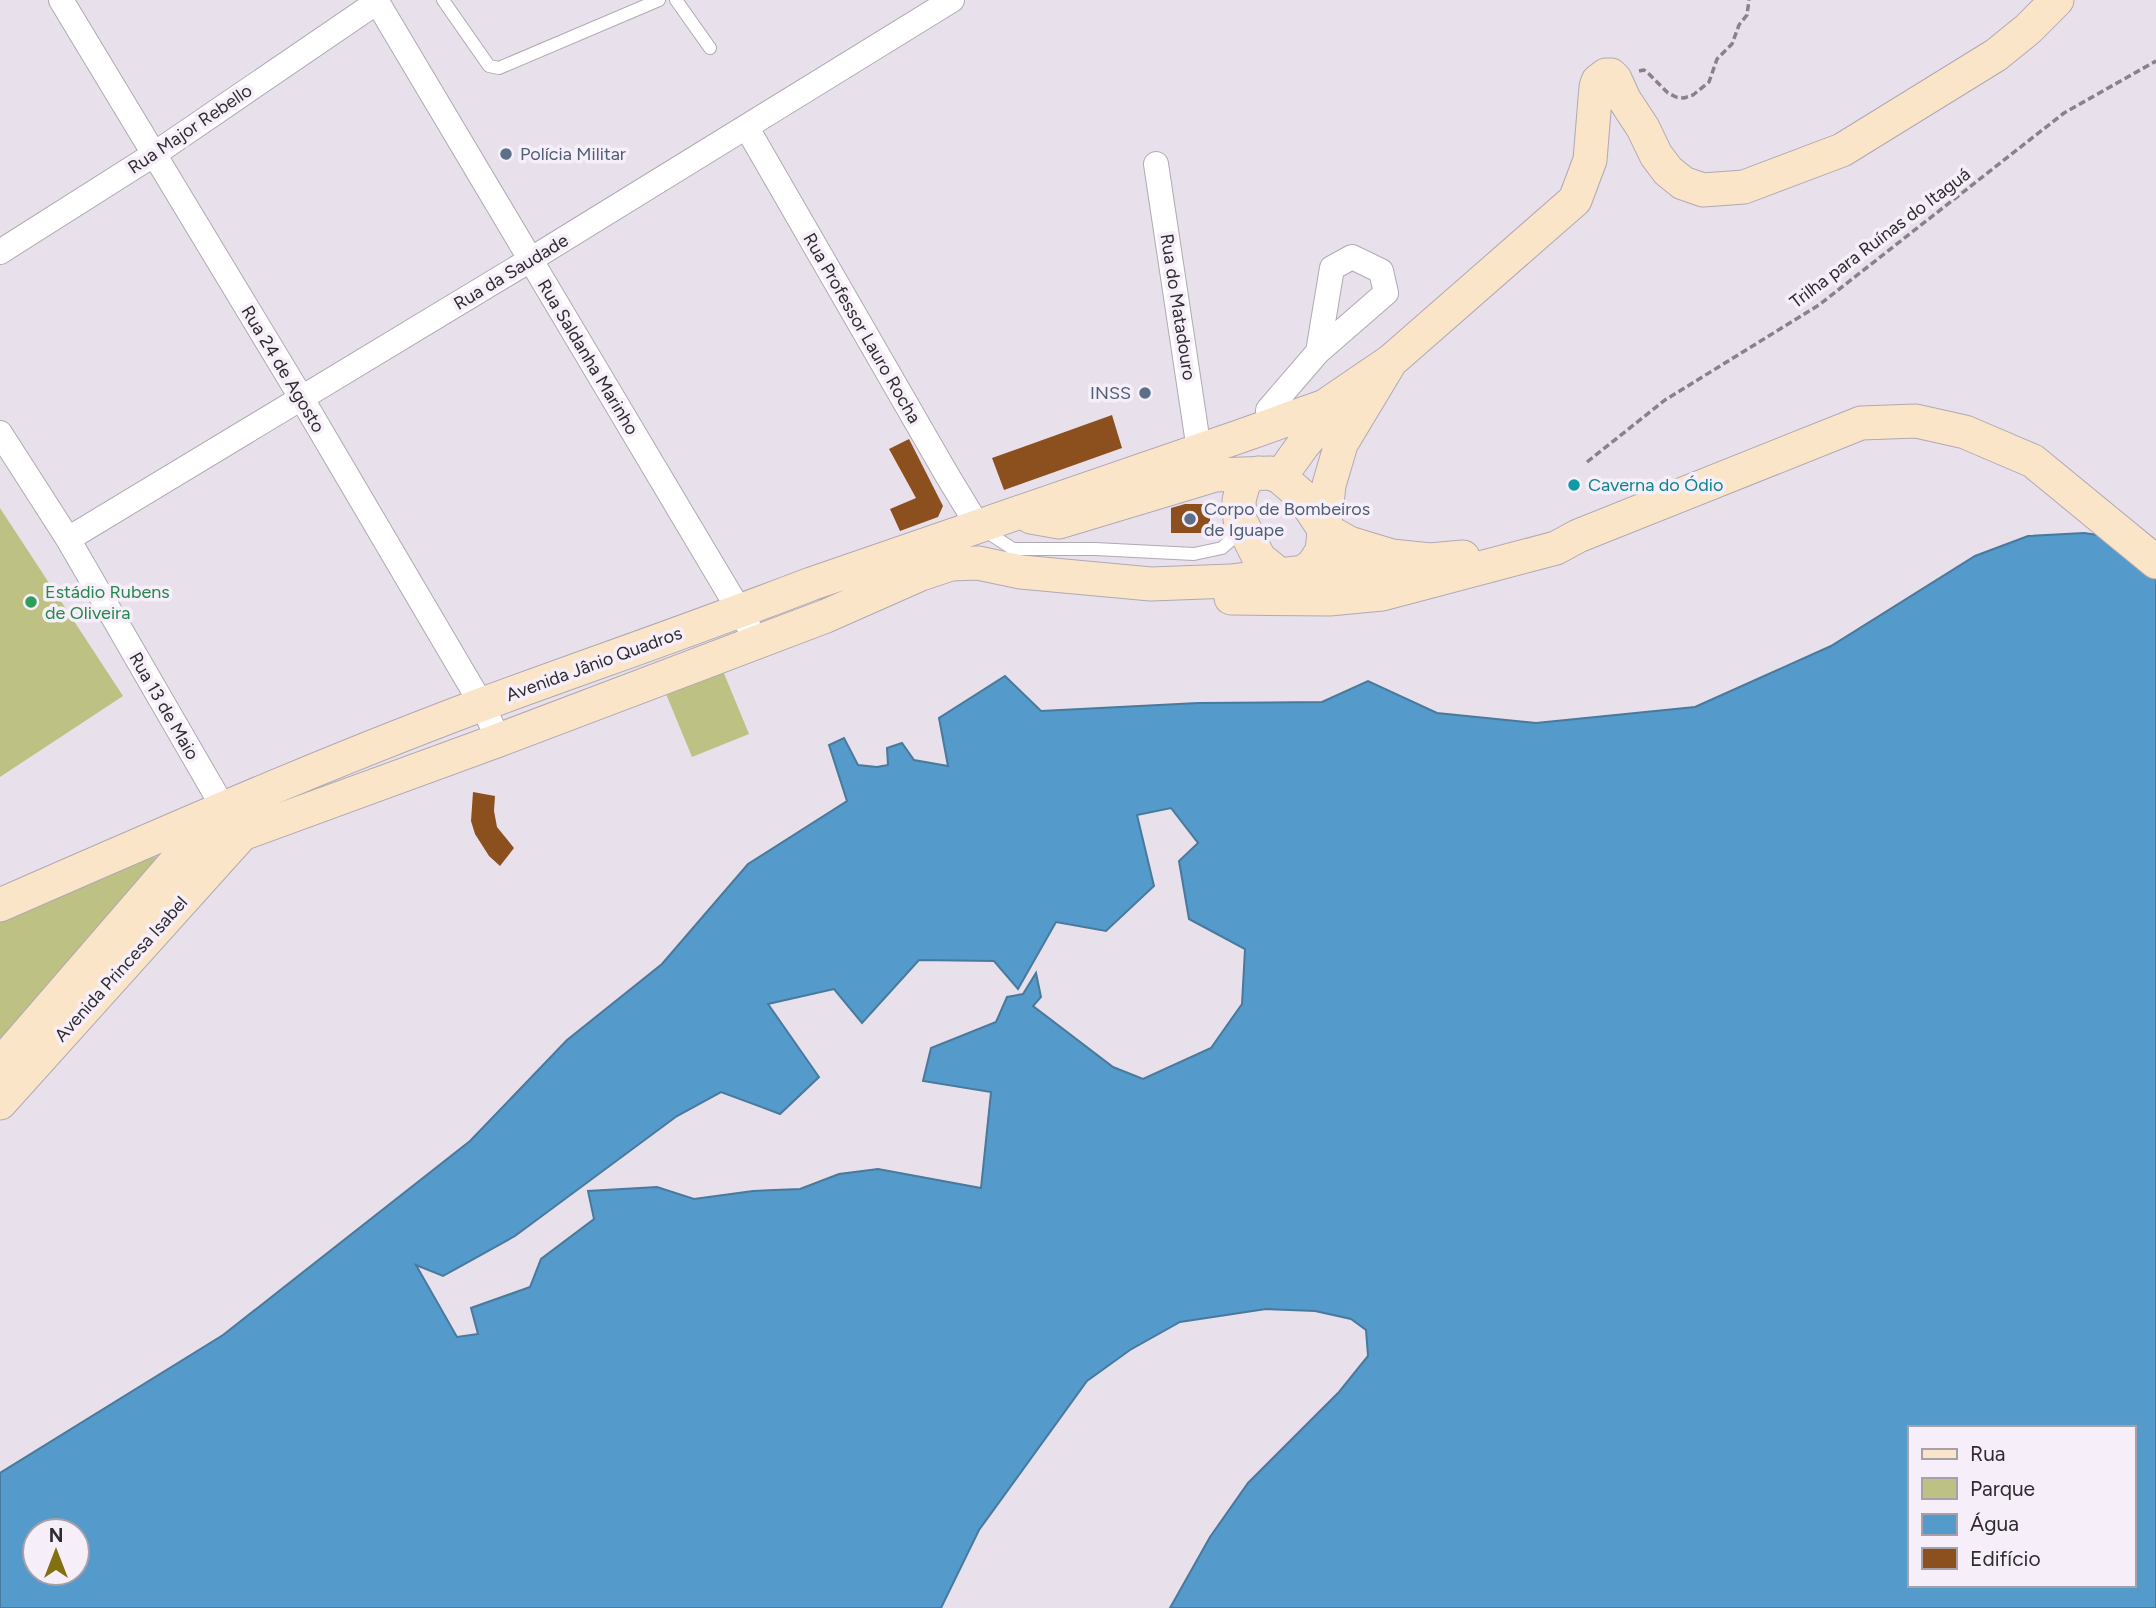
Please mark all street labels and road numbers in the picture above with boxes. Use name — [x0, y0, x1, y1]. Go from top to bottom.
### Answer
street label: Rua Major Rebello — [124, 79, 256, 179]
street label: Trilha para Ruínas do Itaguá — [1785, 163, 1975, 313]
street label: Rua da Saudade — [450, 229, 572, 315]
street label: Rua Professor Lauro Rocha — [798, 229, 926, 427]
street label: Rua do Matadouro — [1156, 232, 1200, 382]
street label: Rua Saldanha Marinho — [533, 275, 643, 439]
street label: Rua 24 de Agosto — [236, 302, 330, 436]
street label: Avenida Jânio Quadros — [503, 622, 685, 706]
street label: Rua 13 de Maio — [124, 648, 204, 764]
street label: Avenida Princesa Isabel — [50, 892, 192, 1046]

